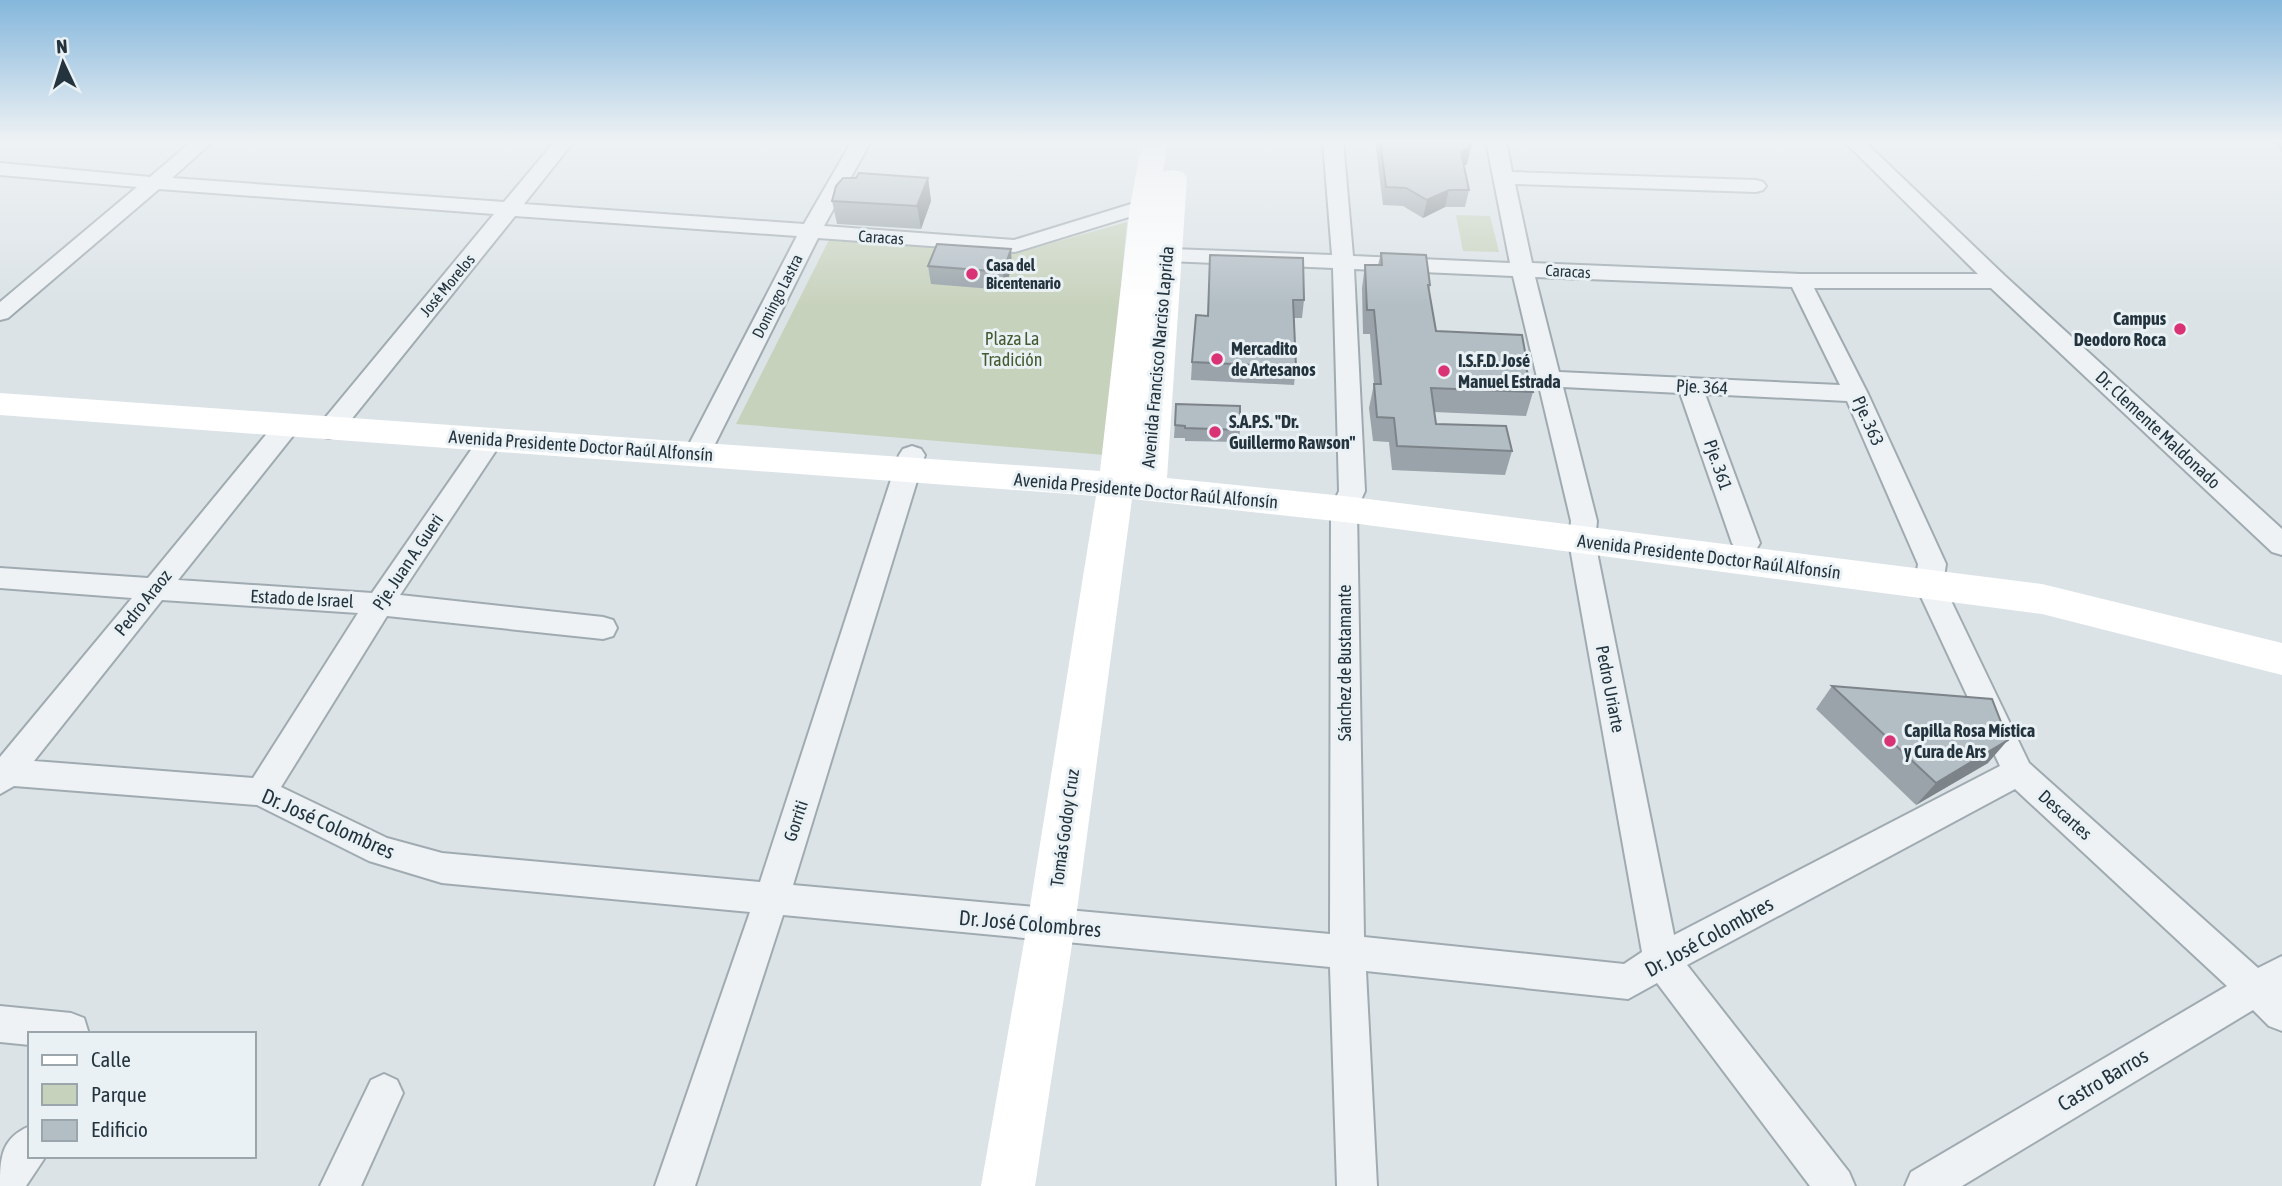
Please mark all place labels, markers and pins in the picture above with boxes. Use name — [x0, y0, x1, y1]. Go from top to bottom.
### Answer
place label: Casa del Bicentenario — [986, 256, 1062, 292]
marker: Casa del Bicentenario — [964, 266, 980, 282]
place label: Campus Deodoro Roca — [2074, 308, 2167, 350]
marker: Campus Deodoro Roca — [2172, 321, 2188, 337]
place label: Mercadito de Artesanos — [1231, 338, 1316, 380]
place label: I.S.F.D. José Manuel Estrada — [1458, 350, 1561, 392]
marker: Mercadito de Artesanos — [1209, 351, 1225, 367]
marker: I.S.F.D. José Manuel Estrada — [1436, 363, 1452, 379]
place label: S.A.P.S. "Dr. Guillermo Rawson" — [1229, 411, 1355, 453]
marker: S.A.P.S. "Dr. Guillermo Rawson" — [1207, 424, 1223, 440]
place label: Capilla Rosa Mística y Cura de Ars — [1904, 720, 2035, 762]
marker: Capilla Rosa Mística y Cura de Ars — [1882, 733, 1898, 749]

